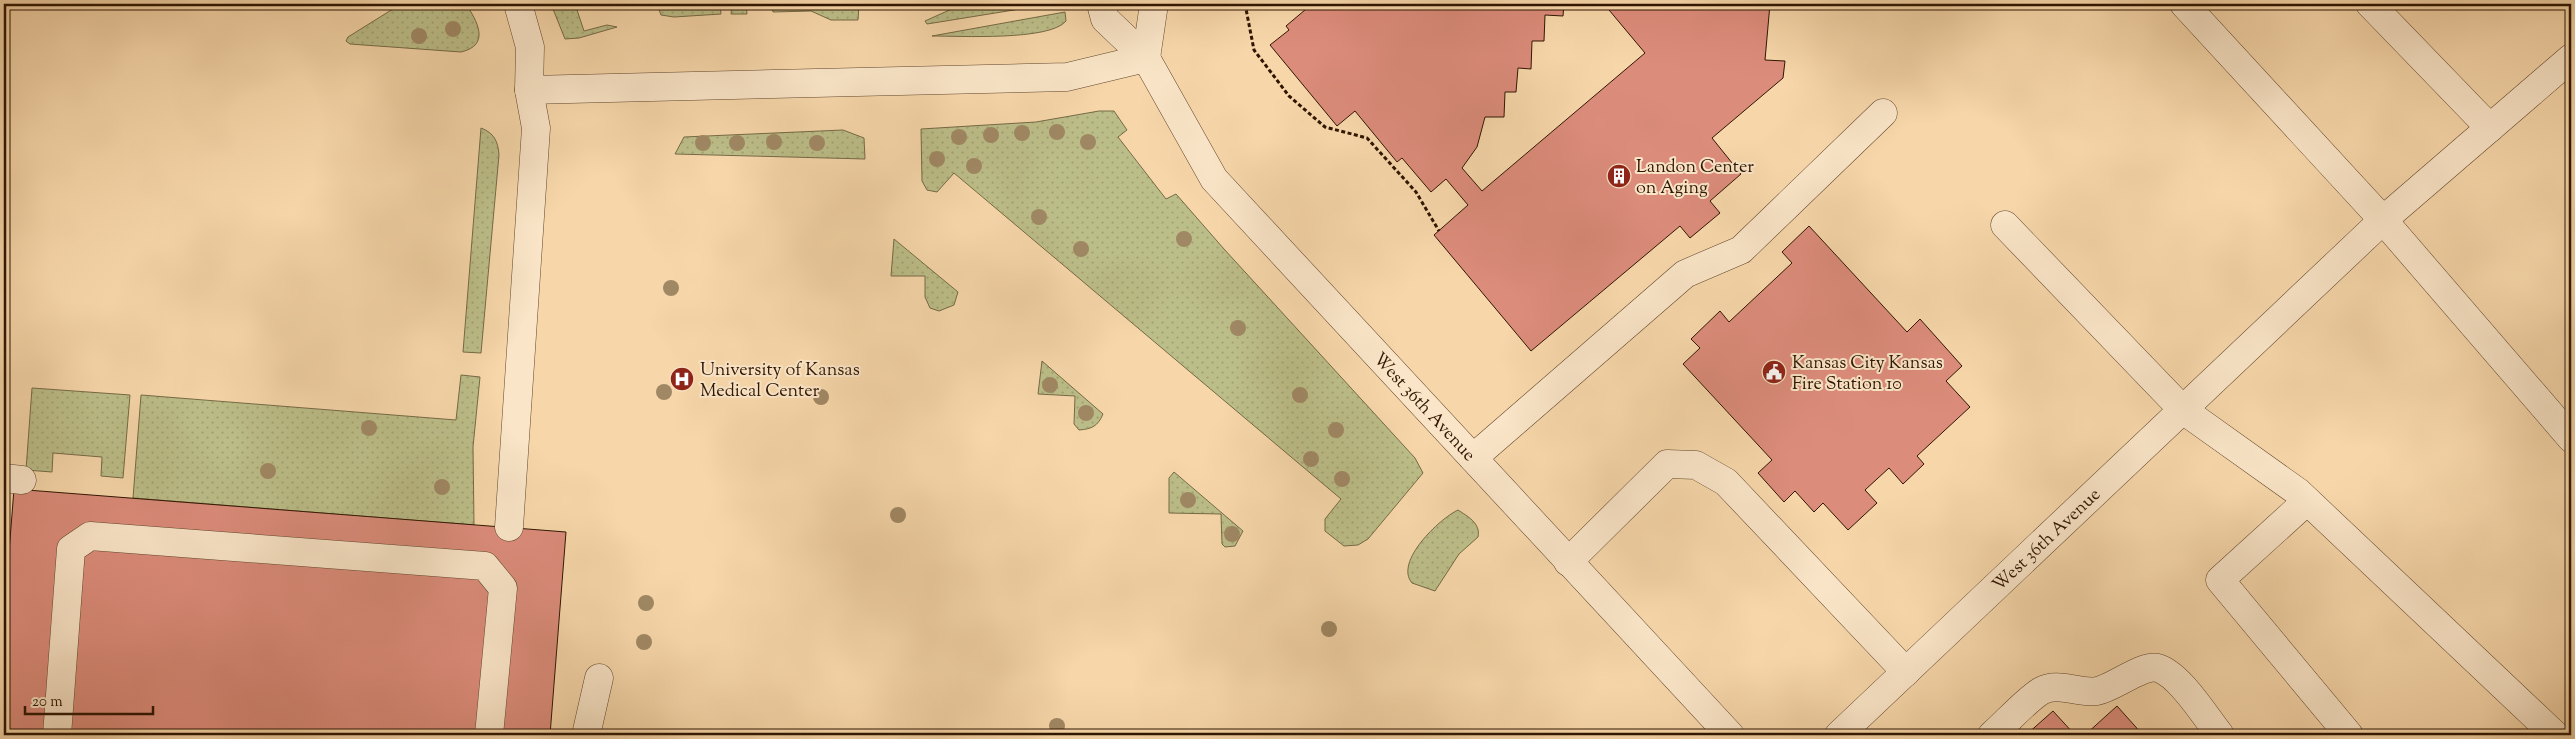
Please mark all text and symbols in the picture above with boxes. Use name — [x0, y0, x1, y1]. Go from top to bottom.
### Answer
place label: Landon Center on Aging — [1636, 155, 1754, 202]
building icon: Landon Center on Aging — [1606, 163, 1632, 189]
street label: West 36th Avenue — [1366, 347, 1481, 468]
place label: Kansas City Kansas Fire Station 10 — [1792, 351, 1943, 398]
place label: University of Kansas Medical Center — [700, 358, 860, 405]
public building icon: Kansas City Kansas Fire Station 10 — [1761, 359, 1787, 385]
hospital icon: University of Kansas Medical Center — [669, 366, 695, 392]
street label: West 36th Avenue — [1987, 483, 2107, 598]
scale bar — [25, 684, 152, 716]
text: 20 m — [32, 692, 63, 713]

